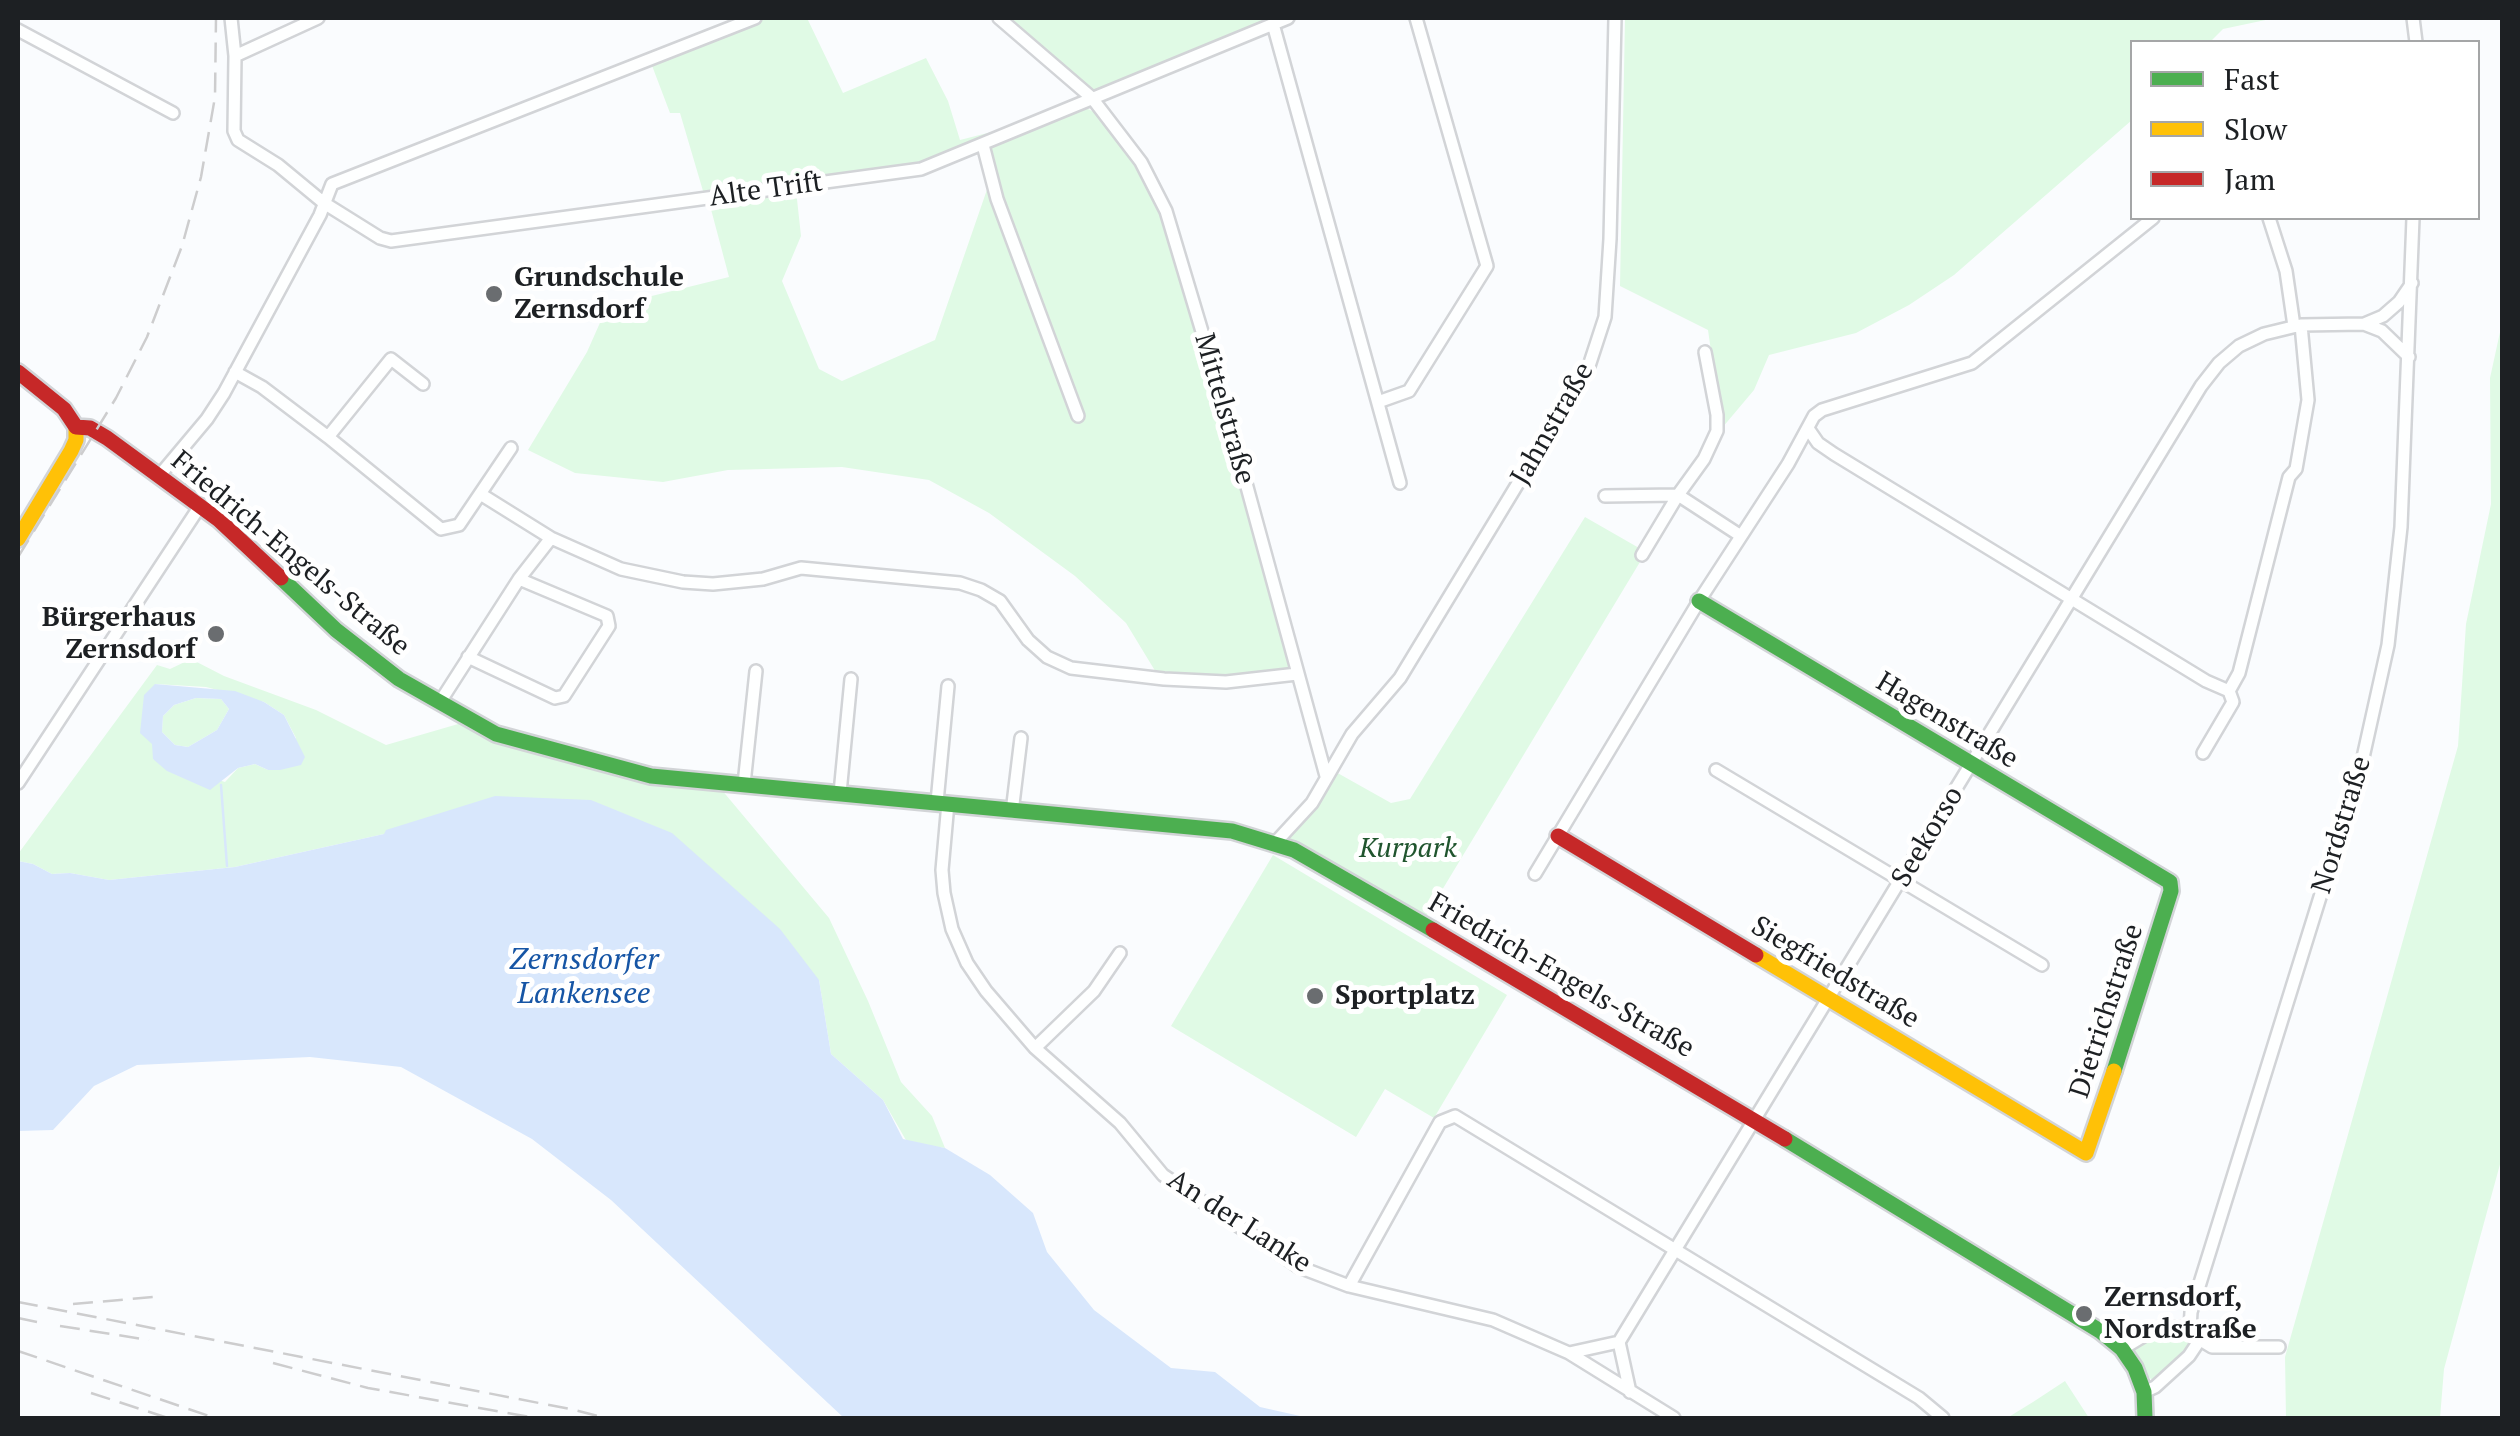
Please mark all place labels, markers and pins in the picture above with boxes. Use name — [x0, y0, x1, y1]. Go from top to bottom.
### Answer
place label: Grundschule Zernsdorf — [514, 261, 684, 327]
marker: Grundschule Zernsdorf — [483, 283, 505, 305]
place label: Bürgerhaus Zernsdorf — [42, 601, 196, 667]
marker: Bürgerhaus Zernsdorf — [205, 623, 227, 645]
place label: Sportplatz — [1335, 979, 1475, 1013]
marker: Sportplatz — [1304, 985, 1326, 1007]
place label: Zernsdorf, Nordstraße — [2104, 1281, 2257, 1347]
marker: Zernsdorf, Nordstraße — [2073, 1303, 2095, 1325]

